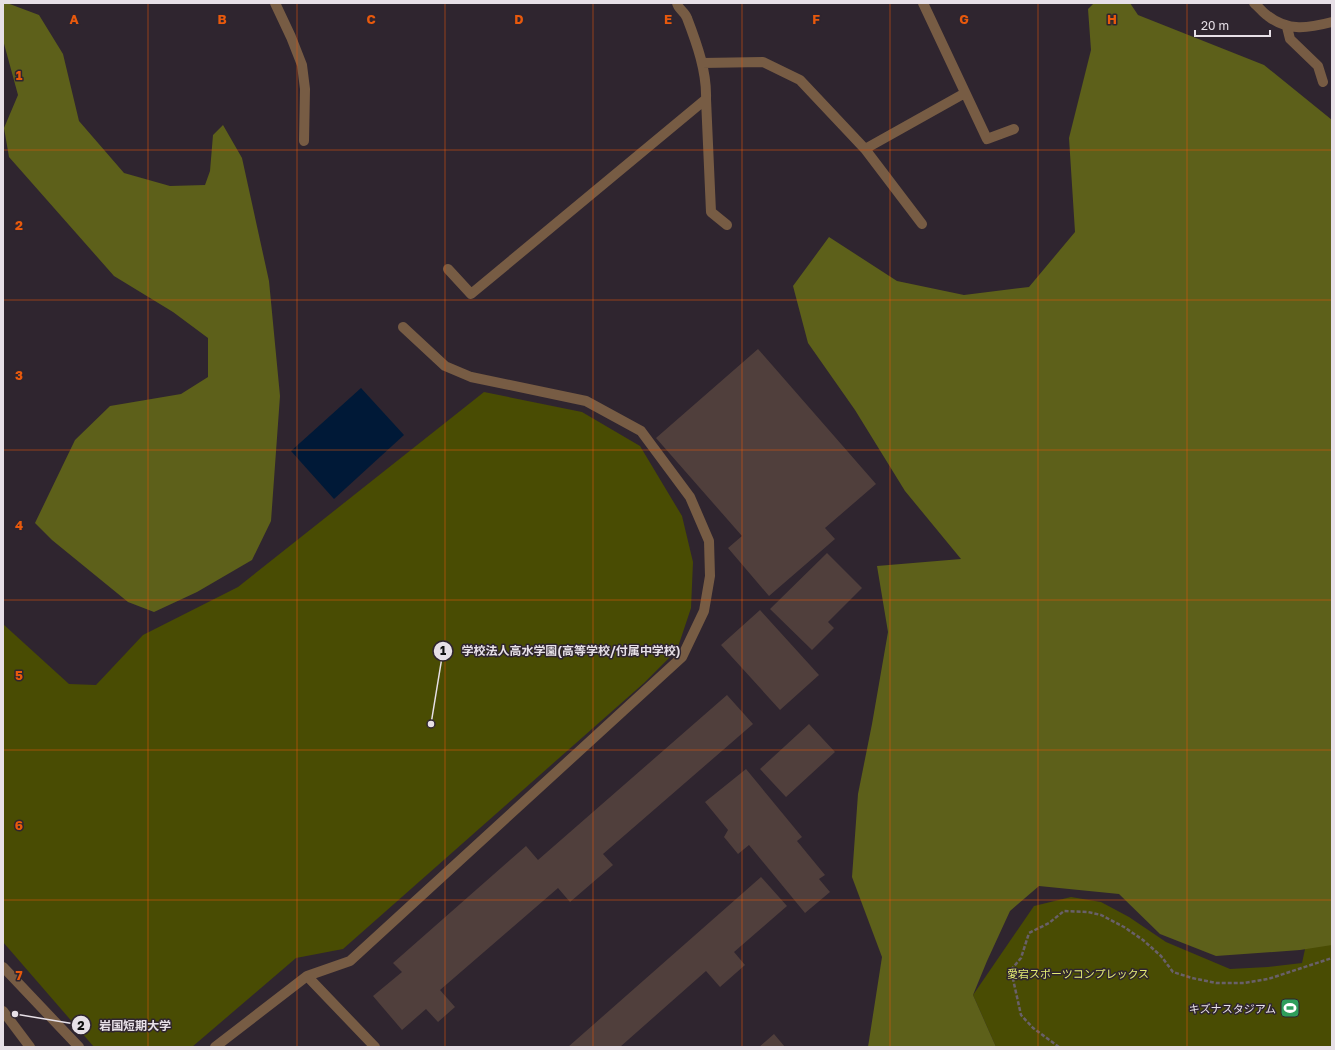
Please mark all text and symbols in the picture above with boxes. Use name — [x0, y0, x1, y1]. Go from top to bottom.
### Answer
text: A — [69, 11, 79, 27]
text: B — [217, 11, 227, 27]
text: C — [366, 11, 376, 27]
text: D — [514, 11, 524, 27]
text: E — [664, 11, 672, 27]
text: F — [812, 11, 820, 27]
text: G — [959, 11, 969, 27]
text: H — [1107, 11, 1117, 27]
scale bar — [1195, 12, 1270, 38]
text: 20 m — [1201, 18, 1229, 33]
text: 1 — [16, 67, 23, 83]
text: 2 — [15, 217, 23, 233]
text: 3 — [15, 367, 23, 383]
text: 4 — [15, 517, 23, 533]
callout: 学校法人高水学園(高等学校/付属中学校) — [433, 639, 688, 663]
text: 1 — [440, 643, 446, 658]
text: 学校法人高水学園(高等学校/付属中学校) — [462, 643, 680, 658]
text: 5 — [15, 667, 23, 683]
text: 6 — [15, 817, 23, 833]
text: 7 — [15, 967, 23, 983]
park label: 愛宕スポーツコンプレックス — [1007, 967, 1149, 980]
sports icon: キズナスタジアム — [1279, 997, 1301, 1019]
place label: キズナスタジアム — [1189, 1002, 1276, 1015]
callout: 岩国短期大学 — [71, 1013, 179, 1037]
text: 2 — [77, 1018, 85, 1033]
text: 岩国短期大学 — [99, 1018, 171, 1033]

